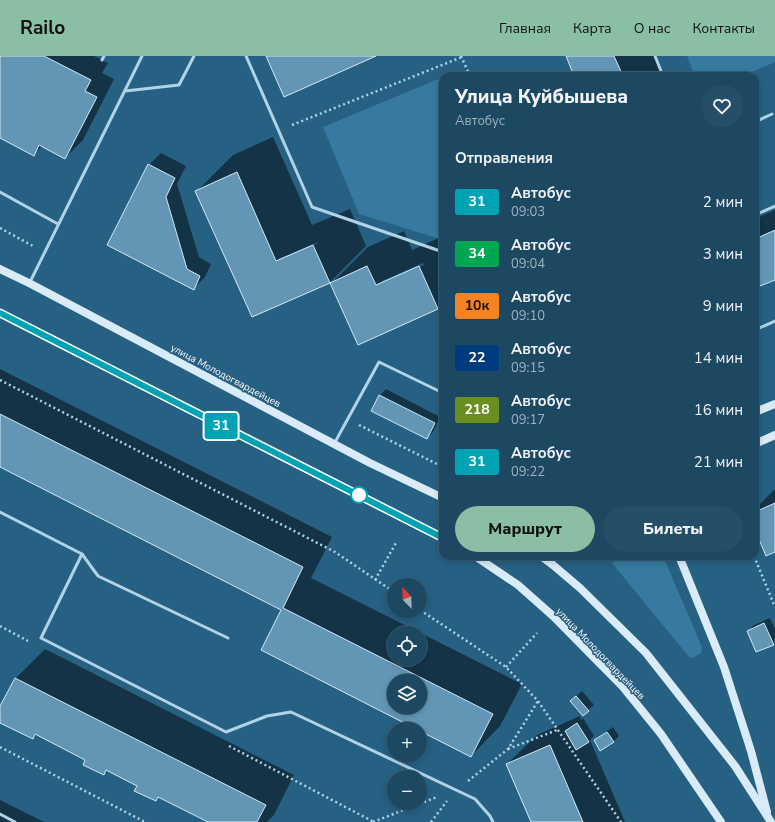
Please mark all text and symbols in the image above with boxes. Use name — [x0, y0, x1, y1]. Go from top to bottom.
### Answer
text: Railo — [20, 15, 65, 41]
text: Главная — [499, 19, 551, 38]
text: Карта — [573, 19, 612, 38]
text: О нас — [634, 19, 670, 38]
text: Контакты — [692, 19, 755, 38]
text: Улица Куйбышева — [455, 84, 628, 110]
button: heart — [701, 85, 743, 127]
text: Автобус — [455, 112, 505, 130]
text: Отправления — [455, 148, 553, 168]
text: Автобус — [511, 183, 571, 203]
text: 31 — [469, 192, 485, 211]
text: 2 мин — [703, 192, 743, 212]
text: 09:03 — [511, 203, 545, 221]
text: Автобус — [511, 235, 571, 255]
text: 34 — [469, 244, 485, 263]
text: 3 мин — [703, 244, 743, 264]
text: 09:04 — [511, 255, 545, 273]
text: Автобус — [511, 287, 571, 307]
text: 10к — [465, 296, 489, 315]
text: 9 мин — [703, 296, 743, 316]
text: 09:10 — [511, 307, 545, 325]
text: Автобус — [511, 339, 571, 359]
street label: улица Молодогвардейцев — [168, 341, 283, 411]
text: 22 — [469, 348, 485, 367]
text: 14 мин — [694, 348, 743, 368]
text: 09:15 — [511, 359, 545, 377]
text: Автобус — [511, 391, 571, 411]
text: 218 — [464, 400, 490, 419]
text: 16 мин — [694, 400, 743, 420]
text: 09:17 — [511, 411, 545, 429]
line badge: 31 — [203, 413, 239, 439]
text: 31 — [213, 416, 229, 435]
text: Автобус — [511, 443, 571, 463]
text: 31 — [469, 452, 485, 471]
text: 21 мин — [694, 452, 743, 472]
text: 09:22 — [511, 463, 545, 481]
unlabelled marker — [350, 486, 368, 504]
button: Маршрут — [455, 506, 595, 552]
button: Билеты — [603, 506, 743, 552]
north arrow — [387, 578, 427, 618]
map controls — [387, 578, 427, 810]
street label: улица Молодогвардейцев — [553, 605, 648, 703]
button: locate — [387, 626, 427, 666]
button: layers — [387, 674, 427, 714]
button: + — [387, 722, 427, 762]
button: − — [387, 770, 427, 810]

